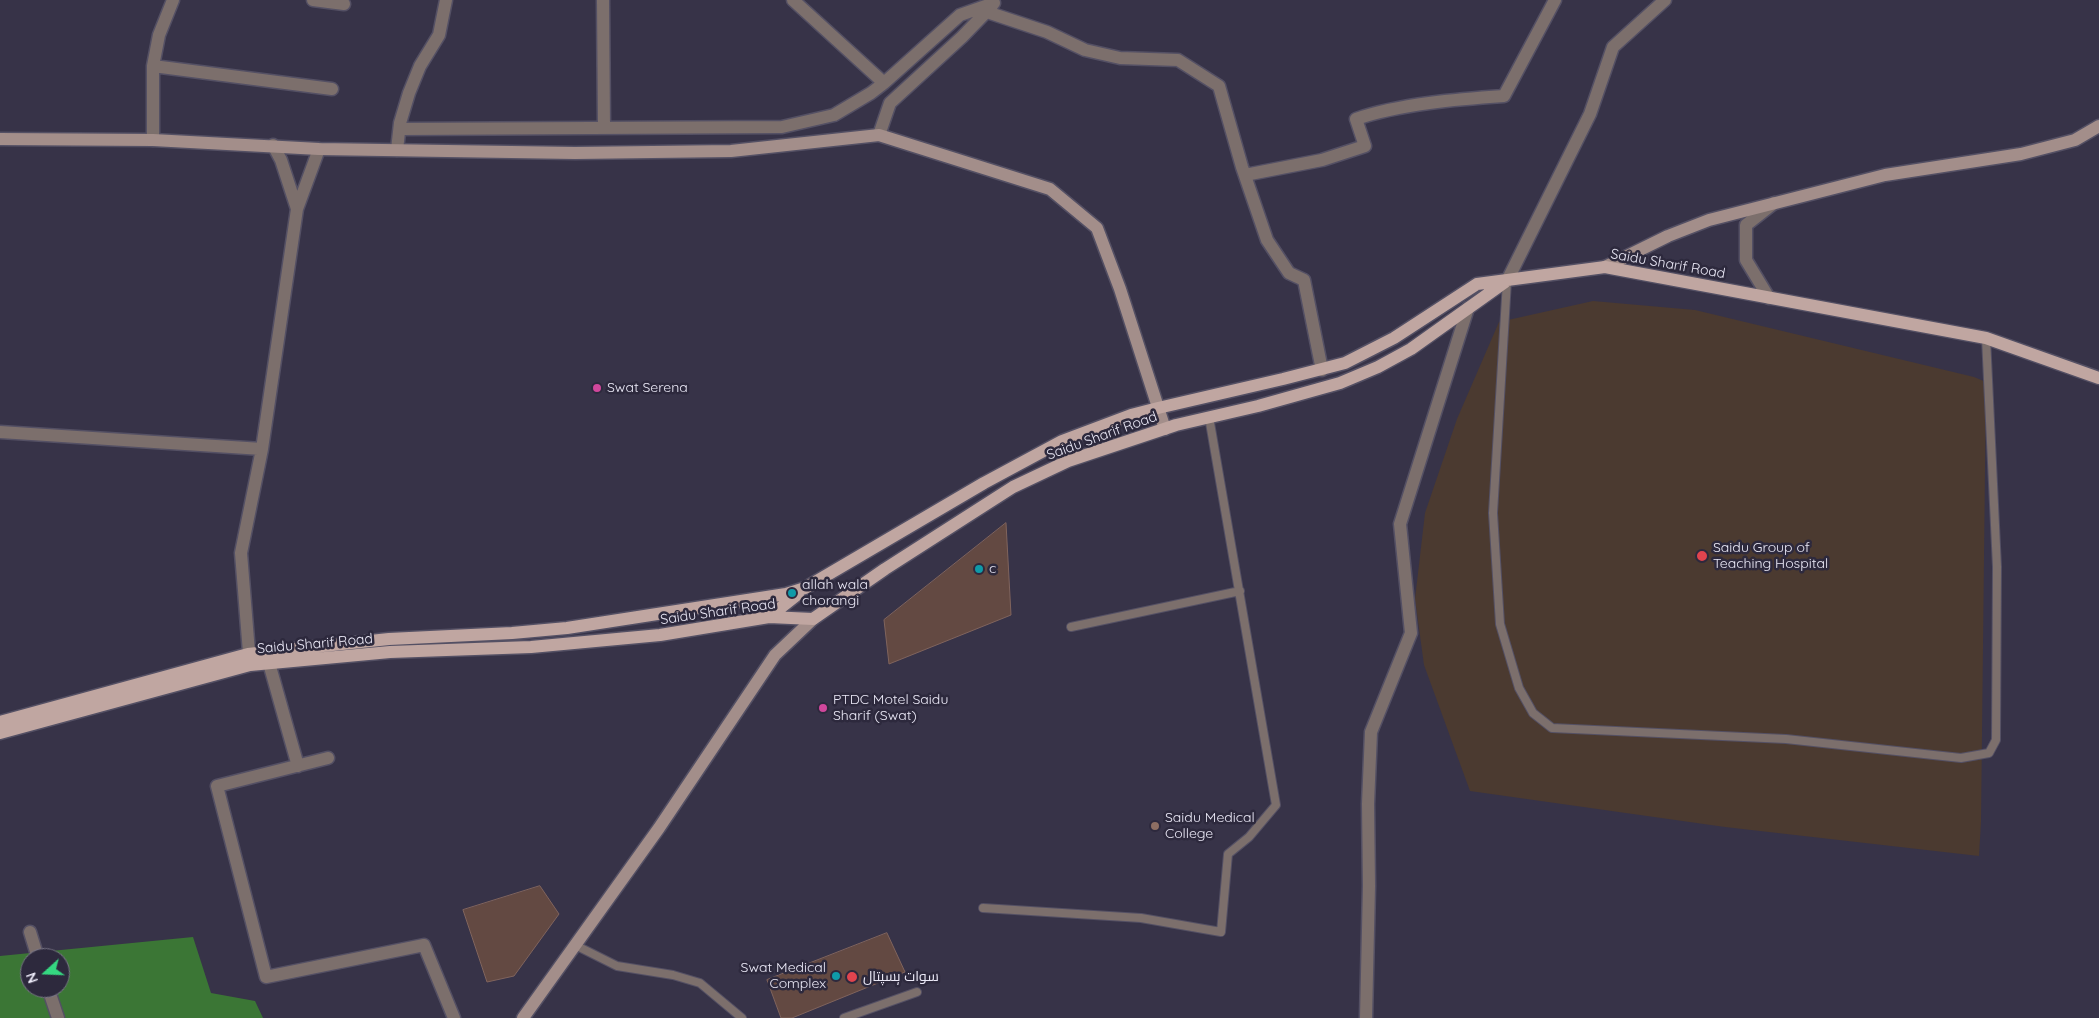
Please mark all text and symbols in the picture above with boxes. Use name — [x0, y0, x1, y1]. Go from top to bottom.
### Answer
street label: Saidu Sharif Road — [1609, 246, 1727, 282]
place label: Swat Serena — [607, 380, 688, 396]
marker: Swat Serena — [591, 382, 603, 394]
street label: Saidu Sharif Road — [1045, 408, 1159, 464]
place label: Saidu Group of Teaching Hospital — [1713, 540, 1828, 572]
marker: Saidu Group of Teaching Hospital — [1695, 549, 1709, 563]
place label: c — [989, 561, 996, 577]
marker: c — [973, 563, 985, 575]
place label: allah wala chorangi — [802, 577, 868, 610]
marker: allah wala chorangi — [786, 587, 798, 599]
street label: Saidu Sharif Road — [659, 596, 777, 628]
street label: Saidu Sharif Road — [256, 631, 374, 657]
place label: PTDC Motel Saidu Sharif (Swat) — [833, 692, 949, 724]
marker: PTDC Motel Saidu Sharif (Swat) — [817, 702, 829, 714]
place label: Saidu Medical College — [1165, 810, 1255, 842]
marker: Saidu Medical College — [1149, 820, 1161, 832]
north arrow — [20, 948, 70, 998]
place label: Swat Medical Complex — [741, 960, 826, 992]
place label: سوات ہسپتال — [863, 969, 939, 985]
text: N — [22, 970, 42, 986]
marker: Swat Medical Complex — [830, 970, 842, 982]
marker: سوات ہسپتال — [845, 970, 859, 984]

